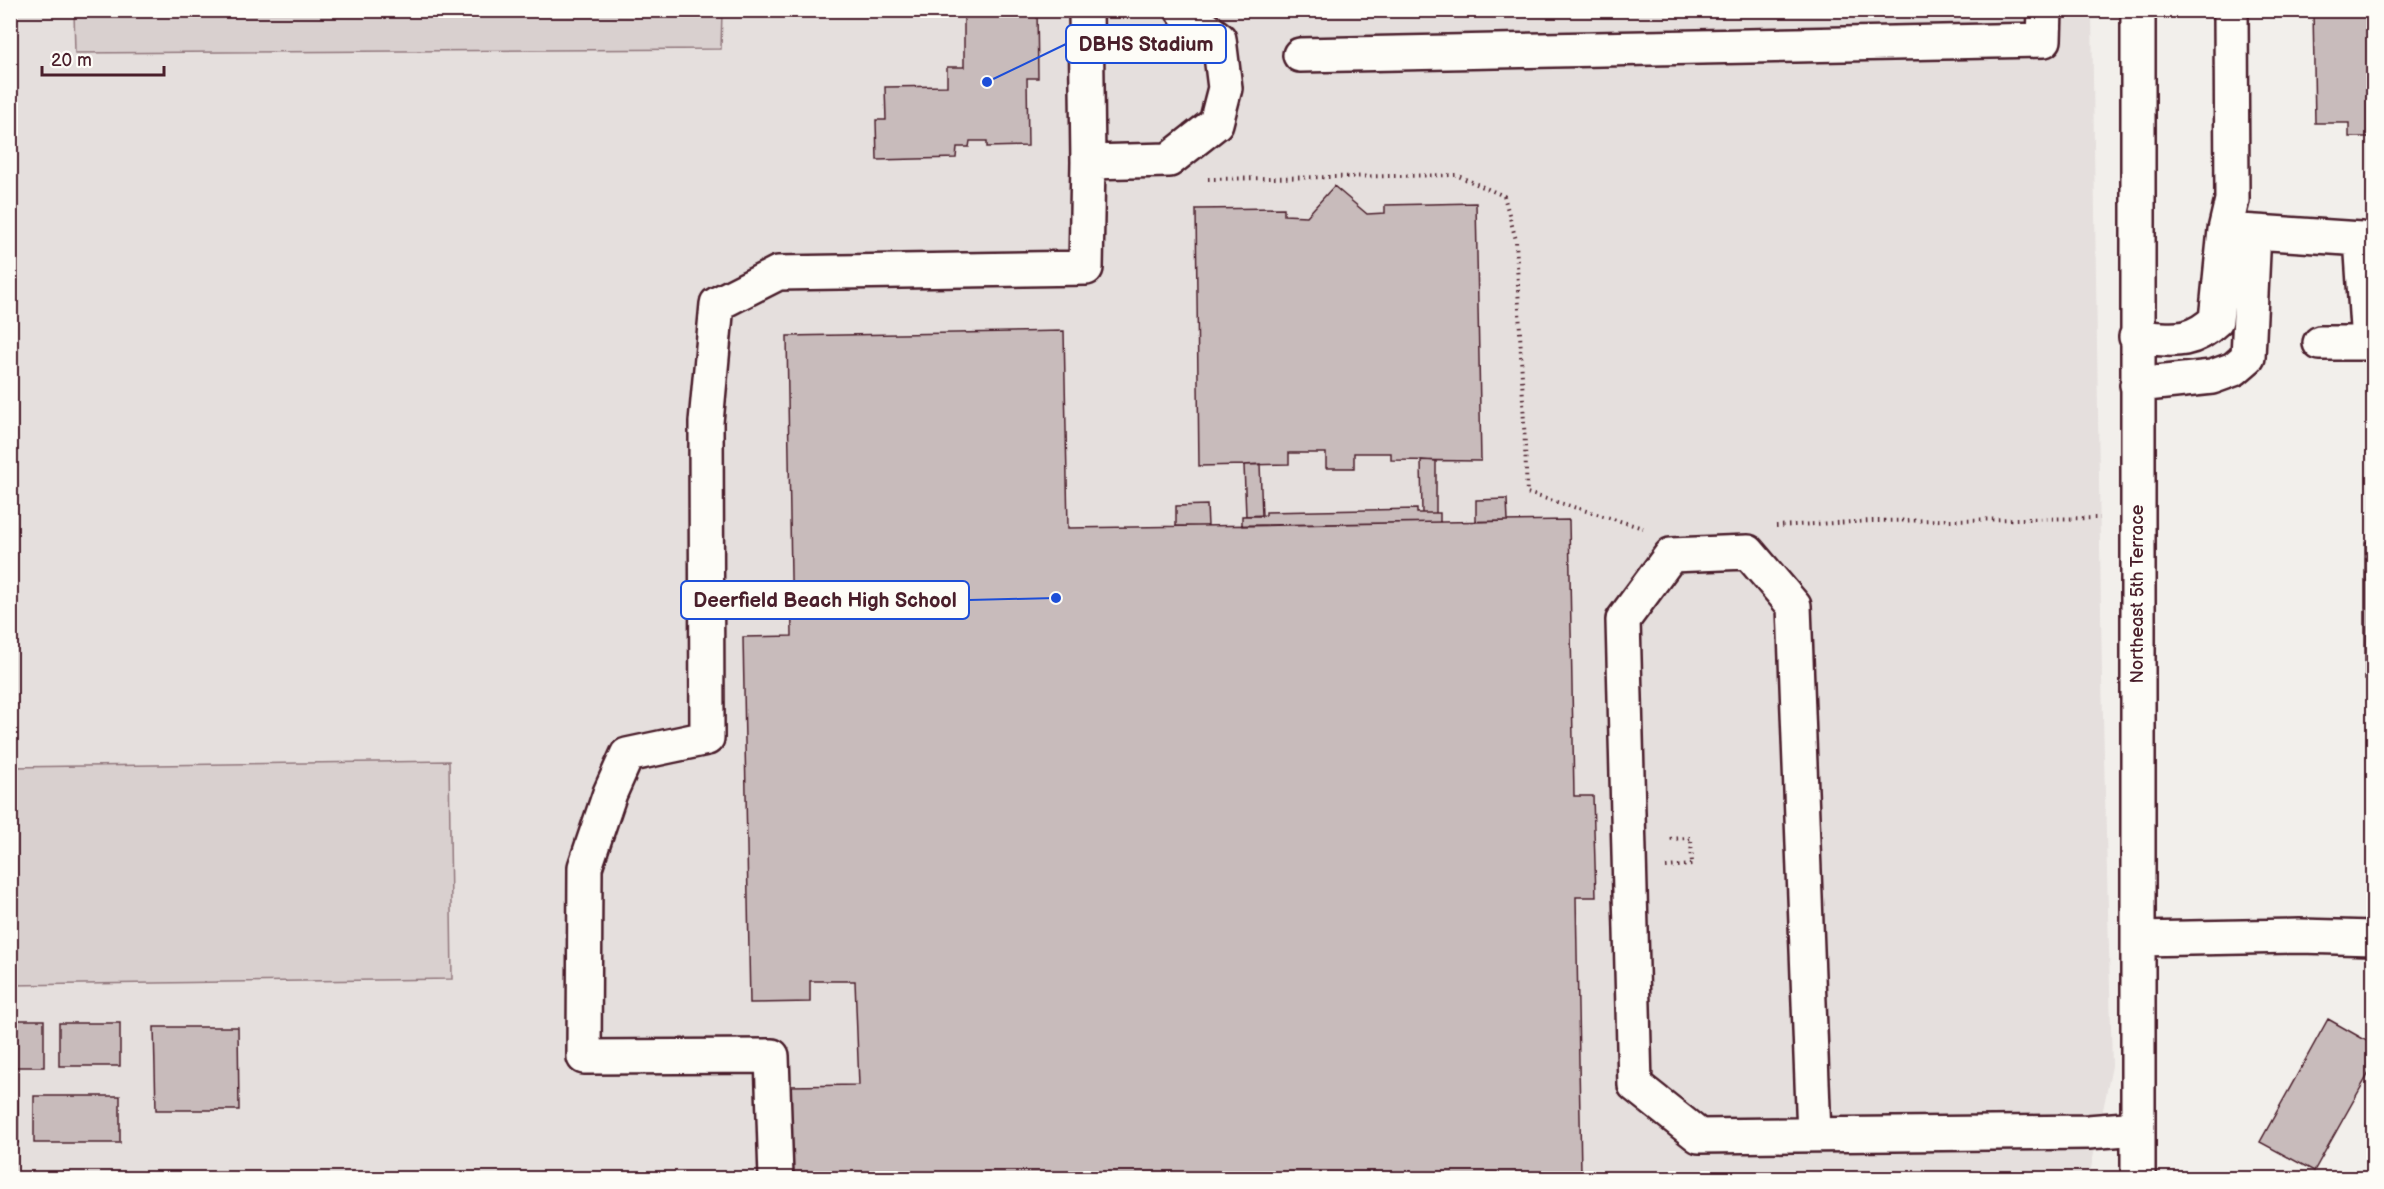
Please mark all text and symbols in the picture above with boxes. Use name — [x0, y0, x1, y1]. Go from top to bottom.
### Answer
callout: DBHS Stadium — [1066, 25, 1226, 63]
text: DBHS Stadium — [1078, 33, 1214, 57]
scale bar — [42, 39, 164, 77]
text: 20 m — [51, 50, 92, 71]
street label: Northeast 5th Terrace — [2127, 504, 2148, 683]
callout: Deerfield Beach High School — [681, 581, 969, 619]
text: Deerfield Beach High School — [693, 589, 957, 613]

